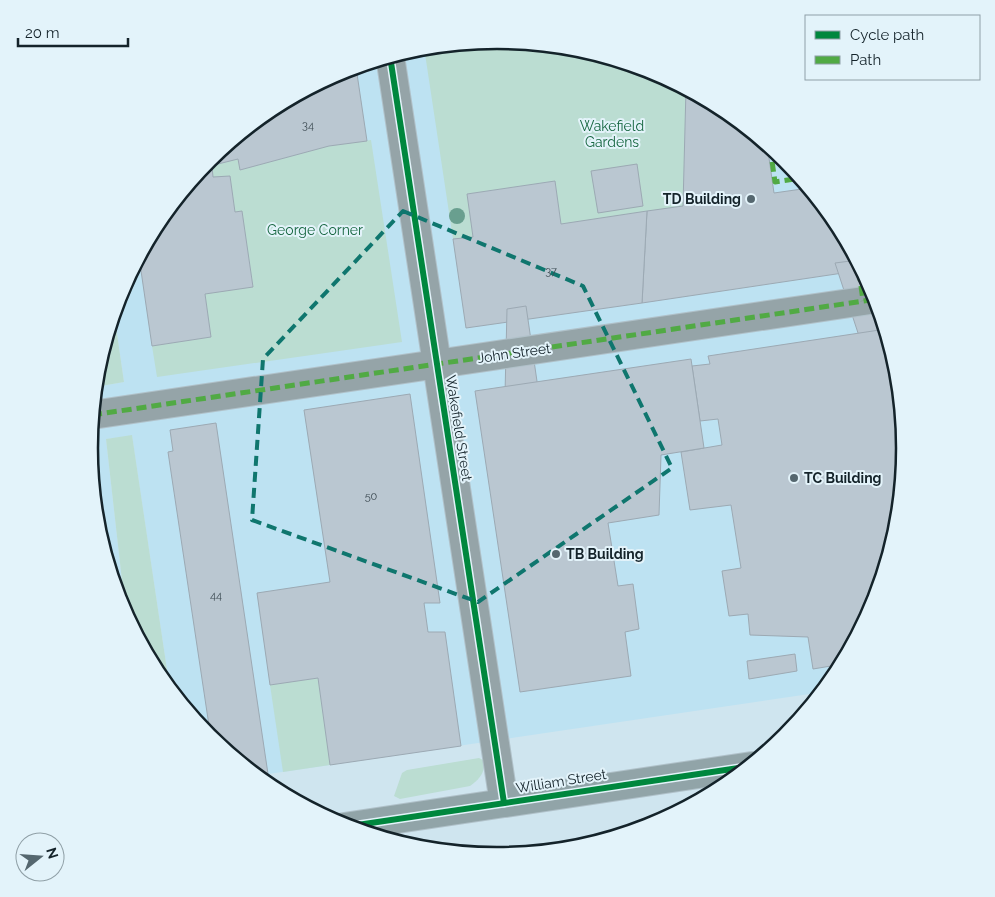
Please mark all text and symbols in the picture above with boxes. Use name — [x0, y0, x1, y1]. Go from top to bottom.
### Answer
scale bar — [18, 15, 128, 47]
legend — [805, 15, 980, 80]
text: 20 m — [25, 24, 60, 42]
text: Cycle path — [850, 26, 924, 44]
text: Path — [850, 51, 881, 69]
park label: Wakefield Gardens — [580, 118, 644, 150]
house number: 34 — [302, 119, 314, 132]
place label: TD Building — [663, 191, 741, 207]
marker: TD Building — [745, 193, 757, 205]
park label: George Corner — [267, 222, 363, 238]
house number: 37 — [545, 265, 557, 278]
street label: John Street — [476, 340, 552, 366]
street label: Wakefield Street — [443, 374, 475, 482]
place label: TC Building — [804, 470, 882, 486]
marker: TC Building — [788, 472, 800, 484]
house number: 50 — [365, 490, 378, 503]
place label: TB Building — [566, 546, 644, 562]
marker: TB Building — [550, 548, 562, 560]
house number: 44 — [210, 589, 222, 602]
street label: William Street — [515, 766, 608, 796]
north arrow — [15, 832, 65, 882]
text: N — [43, 846, 62, 861]

